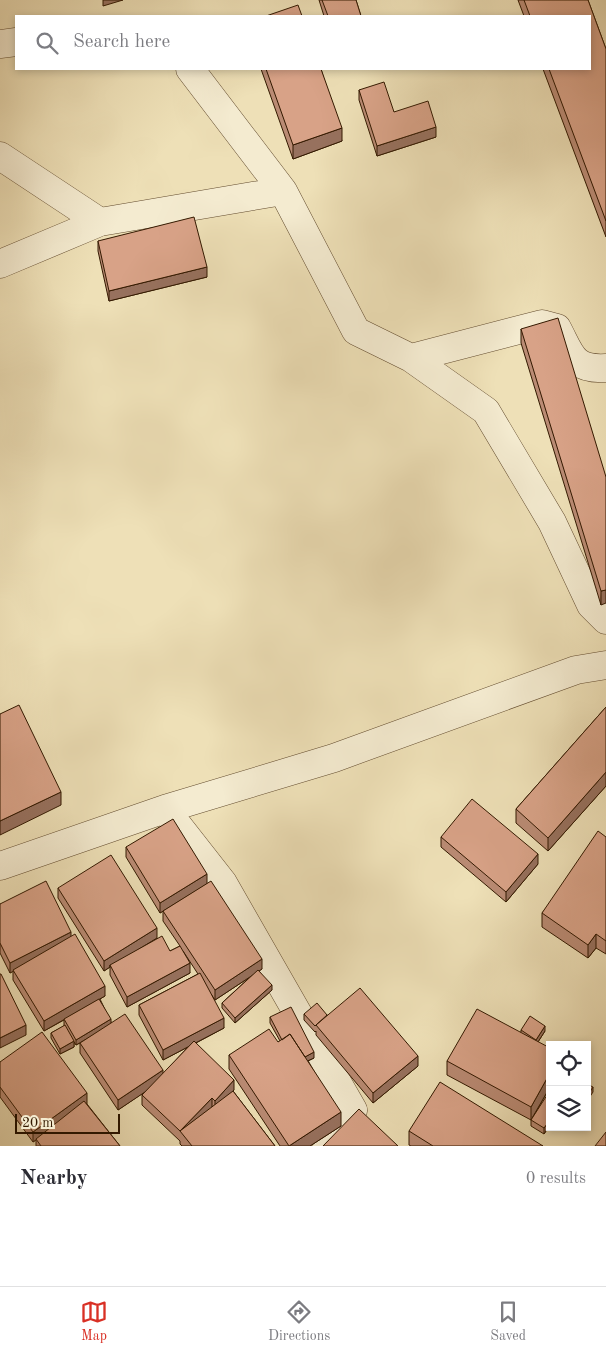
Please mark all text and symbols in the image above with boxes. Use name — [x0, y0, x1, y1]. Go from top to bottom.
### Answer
search box — [15, 15, 591, 70]
icon: search — [33, 29, 61, 57]
text: Search here — [73, 33, 170, 52]
map controls — [546, 1041, 591, 1131]
button: locate — [546, 1041, 591, 1086]
button: layers — [546, 1086, 591, 1131]
scale bar — [15, 1111, 120, 1134]
text: 20 m — [22, 1116, 53, 1130]
text: Nearby — [20, 1168, 88, 1189]
text: 0 results — [526, 1171, 586, 1187]
tab: Map — [80, 1298, 108, 1345]
tab: Directions — [268, 1298, 330, 1345]
tab: Saved — [490, 1298, 526, 1345]

